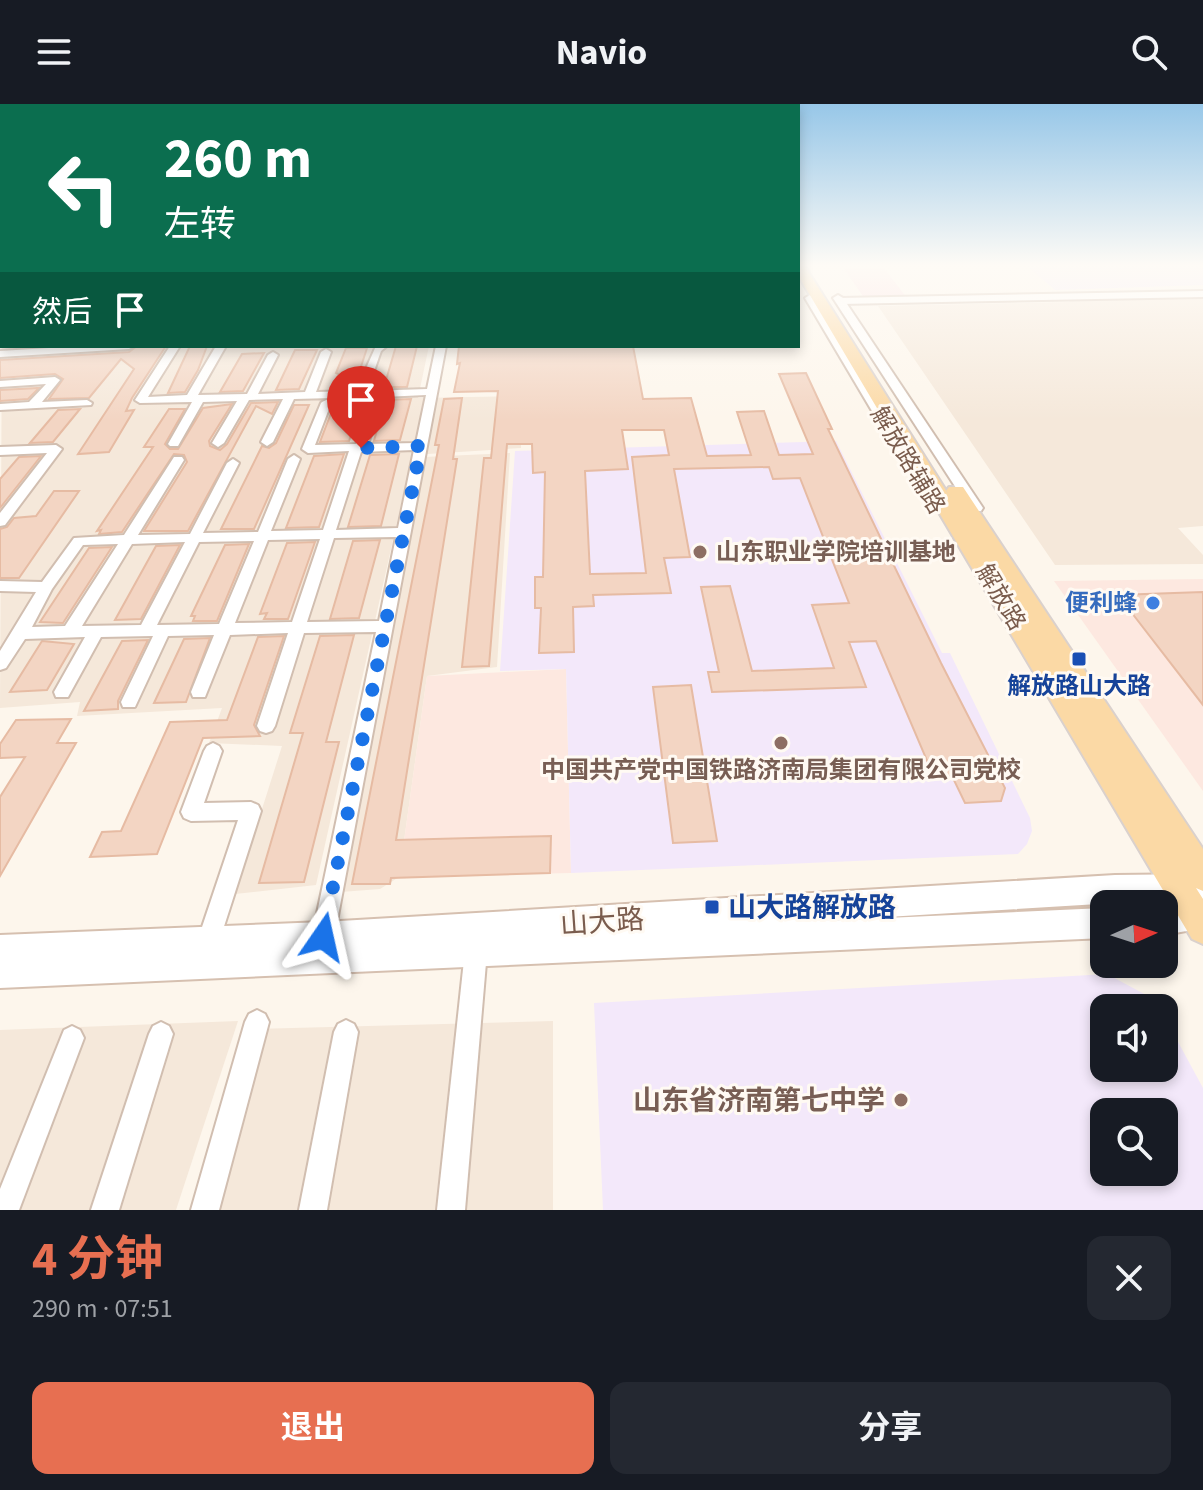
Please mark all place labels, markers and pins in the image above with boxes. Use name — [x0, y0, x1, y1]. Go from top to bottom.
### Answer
pin — [327, 366, 395, 448]
place label: 山东职业学院培训基地 — [716, 535, 956, 570]
marker: 山东职业学院培训基地 — [691, 543, 709, 561]
place label: 便利蜂 — [1065, 586, 1137, 621]
marker: 便利蜂 — [1144, 594, 1162, 612]
marker: 解放路山大路 — [1070, 650, 1088, 668]
place label: 解放路山大路 — [1007, 669, 1151, 704]
marker: 中国共产党中国铁路济南局集团有限公司党校 — [772, 734, 790, 752]
place label: 中国共产党中国铁路济南局集团有限公司党校 — [541, 753, 1021, 788]
place label: 山大路解放路 — [728, 888, 896, 928]
marker: 山大路解放路 — [703, 898, 721, 916]
place label: 山东省济南第七中学 — [633, 1081, 885, 1121]
marker: 山东省济南第七中学 — [892, 1091, 910, 1109]

